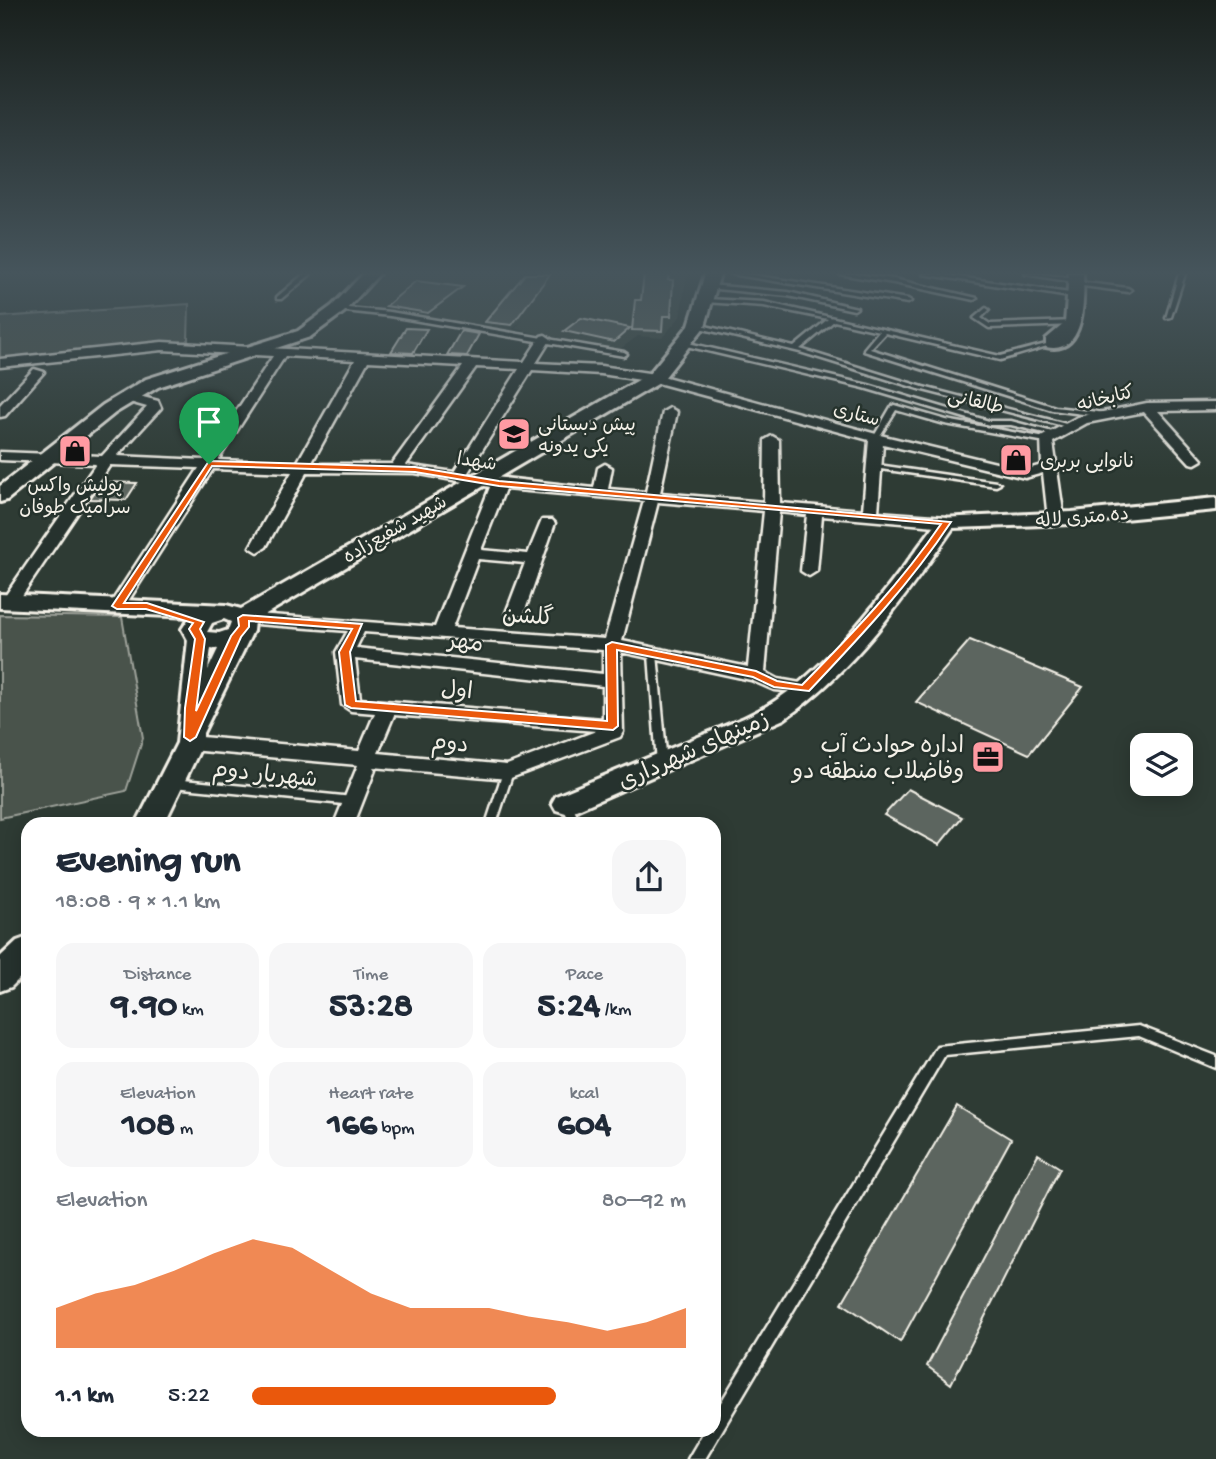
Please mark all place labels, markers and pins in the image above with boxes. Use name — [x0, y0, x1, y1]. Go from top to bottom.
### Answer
pin — [179, 392, 239, 464]
school or university icon: پیش دبستانی یکی یدونه — [495, 415, 533, 453]
place label: پیش دبستانی یکی یدونه — [538, 415, 636, 460]
shop icon: پولیش واکس سرامیک طوفان — [56, 432, 94, 470]
shop icon: نانوایی بربری — [997, 441, 1035, 479]
place label: نانوایی بربری — [1040, 452, 1135, 475]
place label: پولیش واکس سرامیک طوفان — [19, 476, 131, 521]
place label: اداره حوادث آب وفاضلاب منطقه دو — [791, 732, 964, 787]
office icon: اداره حوادث آب وفاضلاب منطقه دو — [969, 738, 1007, 776]

